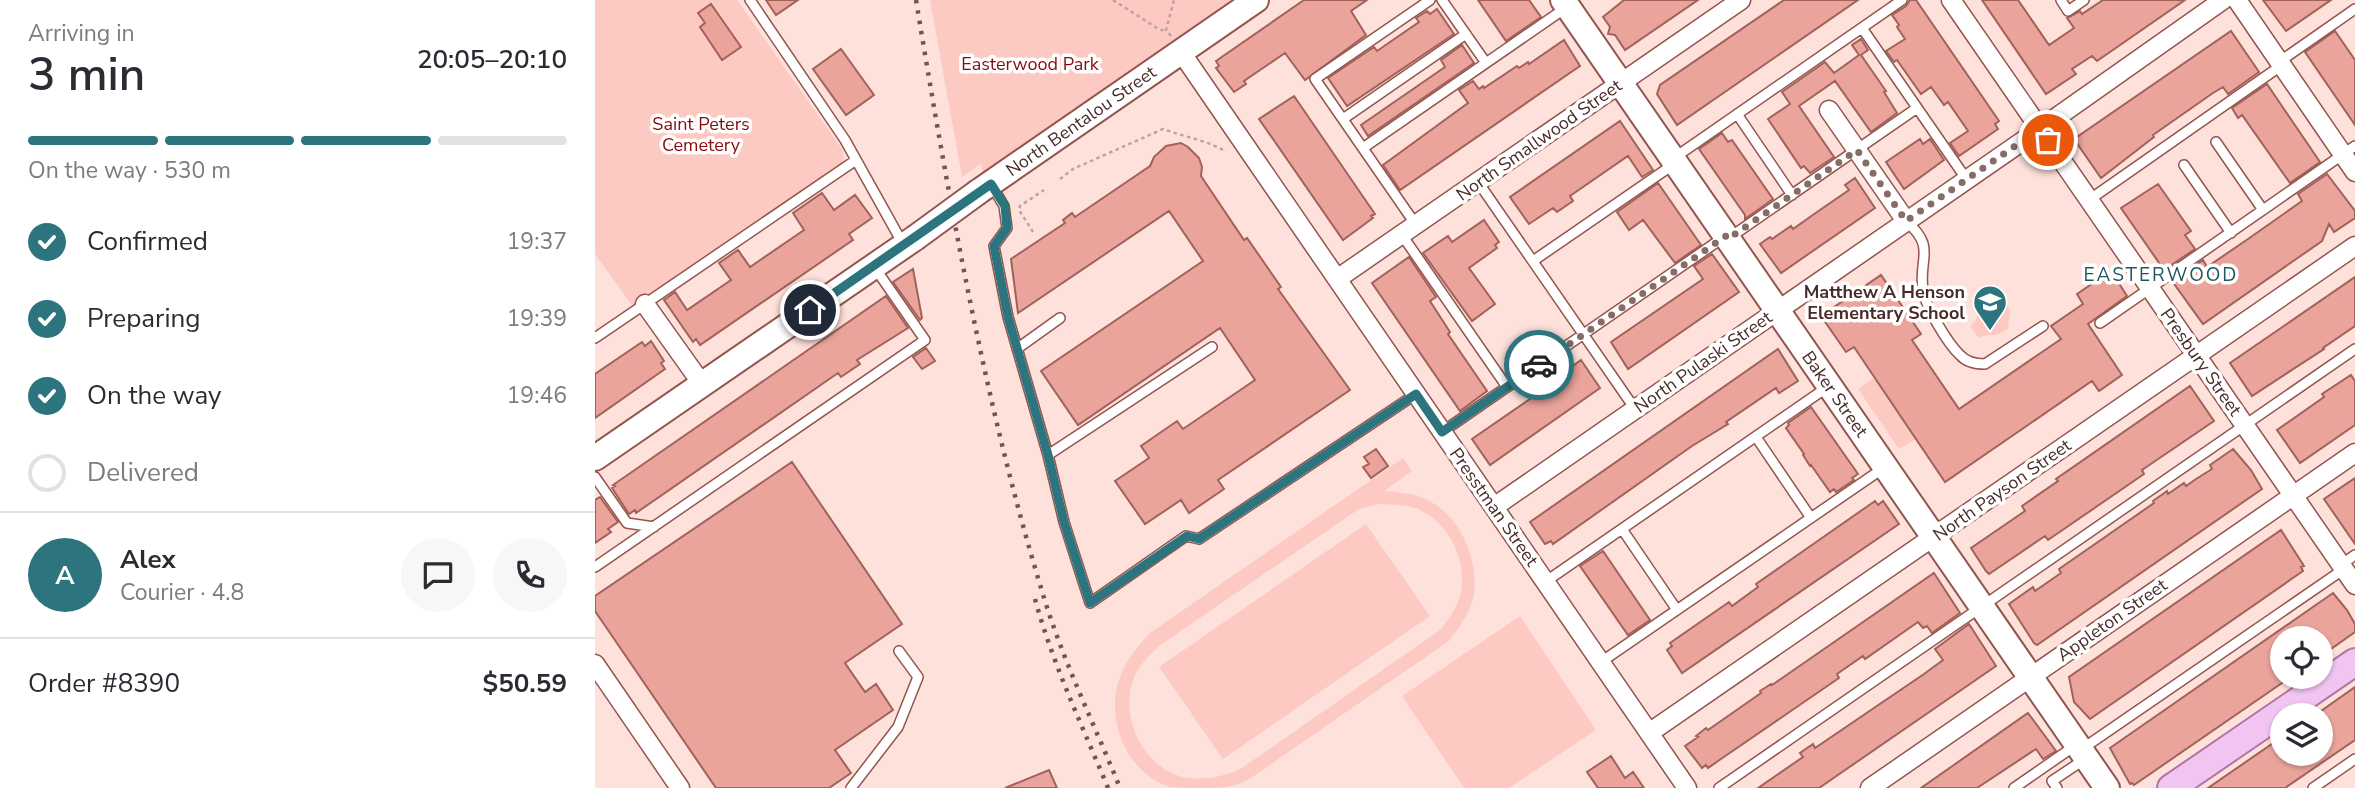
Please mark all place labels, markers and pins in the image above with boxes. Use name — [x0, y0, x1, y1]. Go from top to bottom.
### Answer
pin — [2018, 110, 2078, 170]
pin — [780, 280, 840, 340]
place label: Matthew A Henson Elementary School — [1804, 280, 1965, 325]
school or university icon: Matthew A Henson Elementary School — [1971, 283, 2009, 332]

